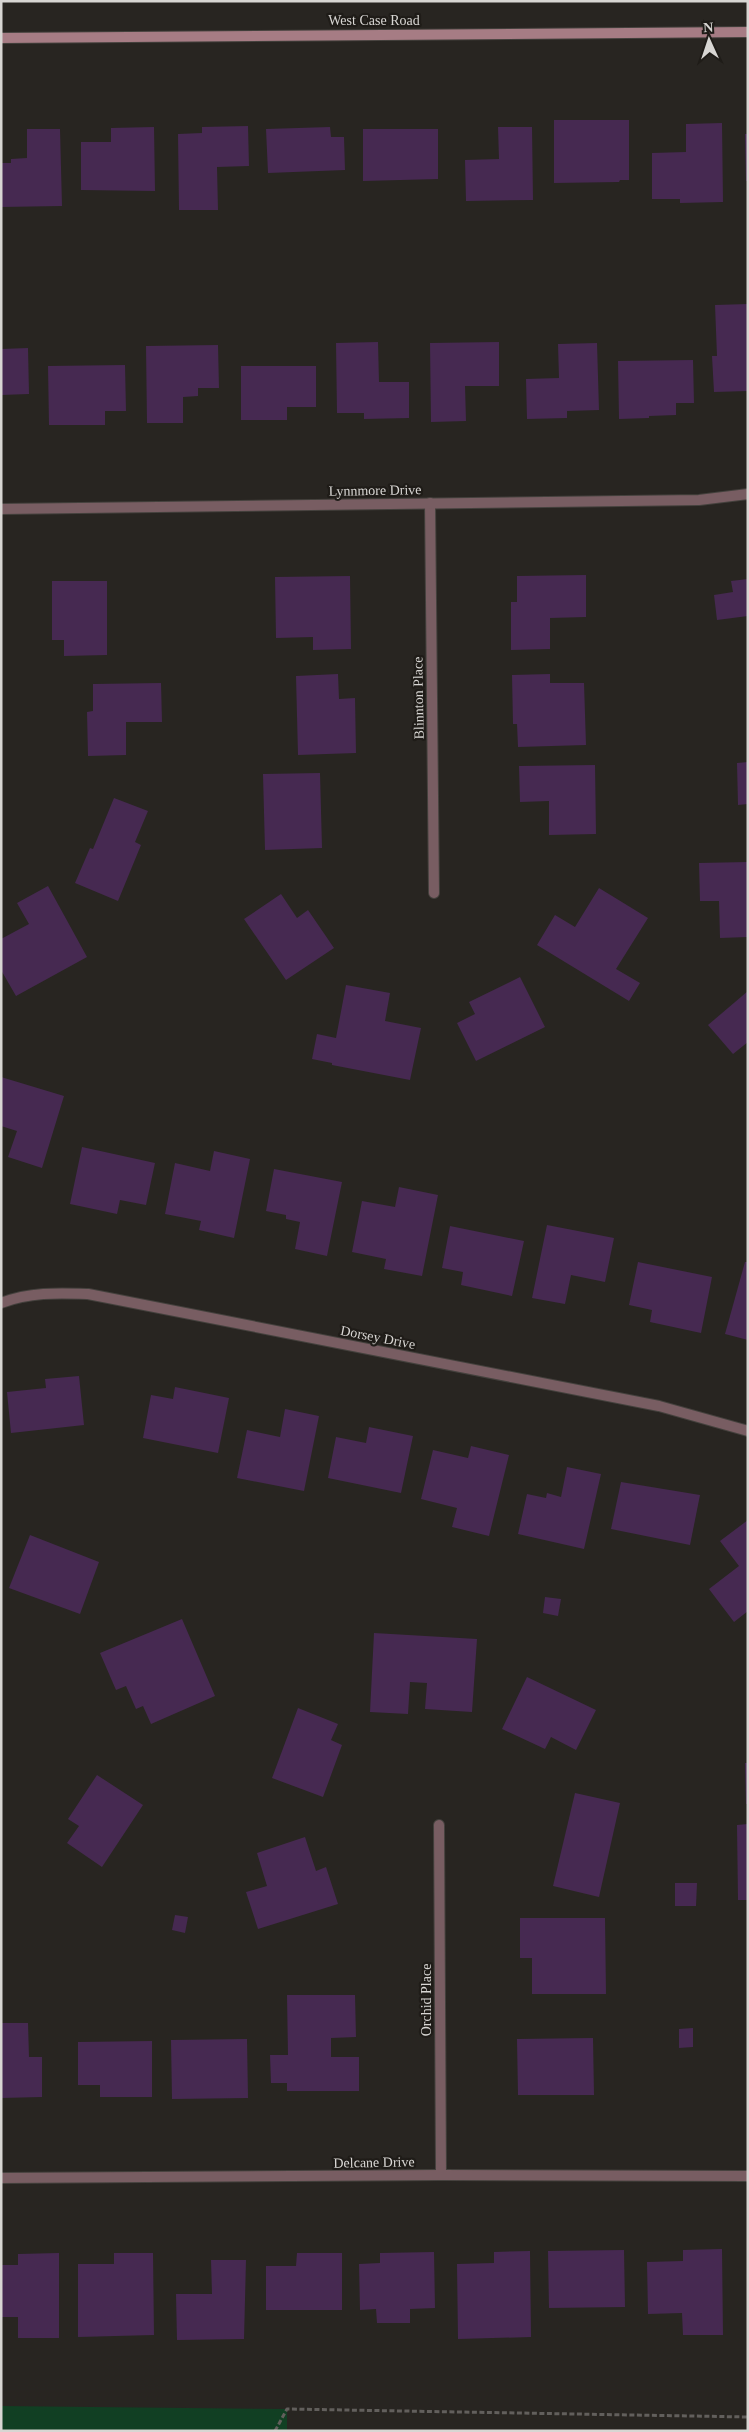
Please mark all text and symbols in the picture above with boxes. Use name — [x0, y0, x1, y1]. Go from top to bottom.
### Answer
street label: West Case Road — [328, 13, 420, 28]
north arrow — [684, 15, 734, 65]
text: N — [703, 20, 714, 35]
street label: Lynnmore Drive — [328, 482, 422, 499]
street label: Blinnton Place — [410, 656, 427, 740]
street label: Dorsey Drive — [339, 1323, 417, 1352]
street label: Orchid Place — [419, 1964, 434, 2036]
street label: Delcane Drive — [333, 2154, 415, 2171]

